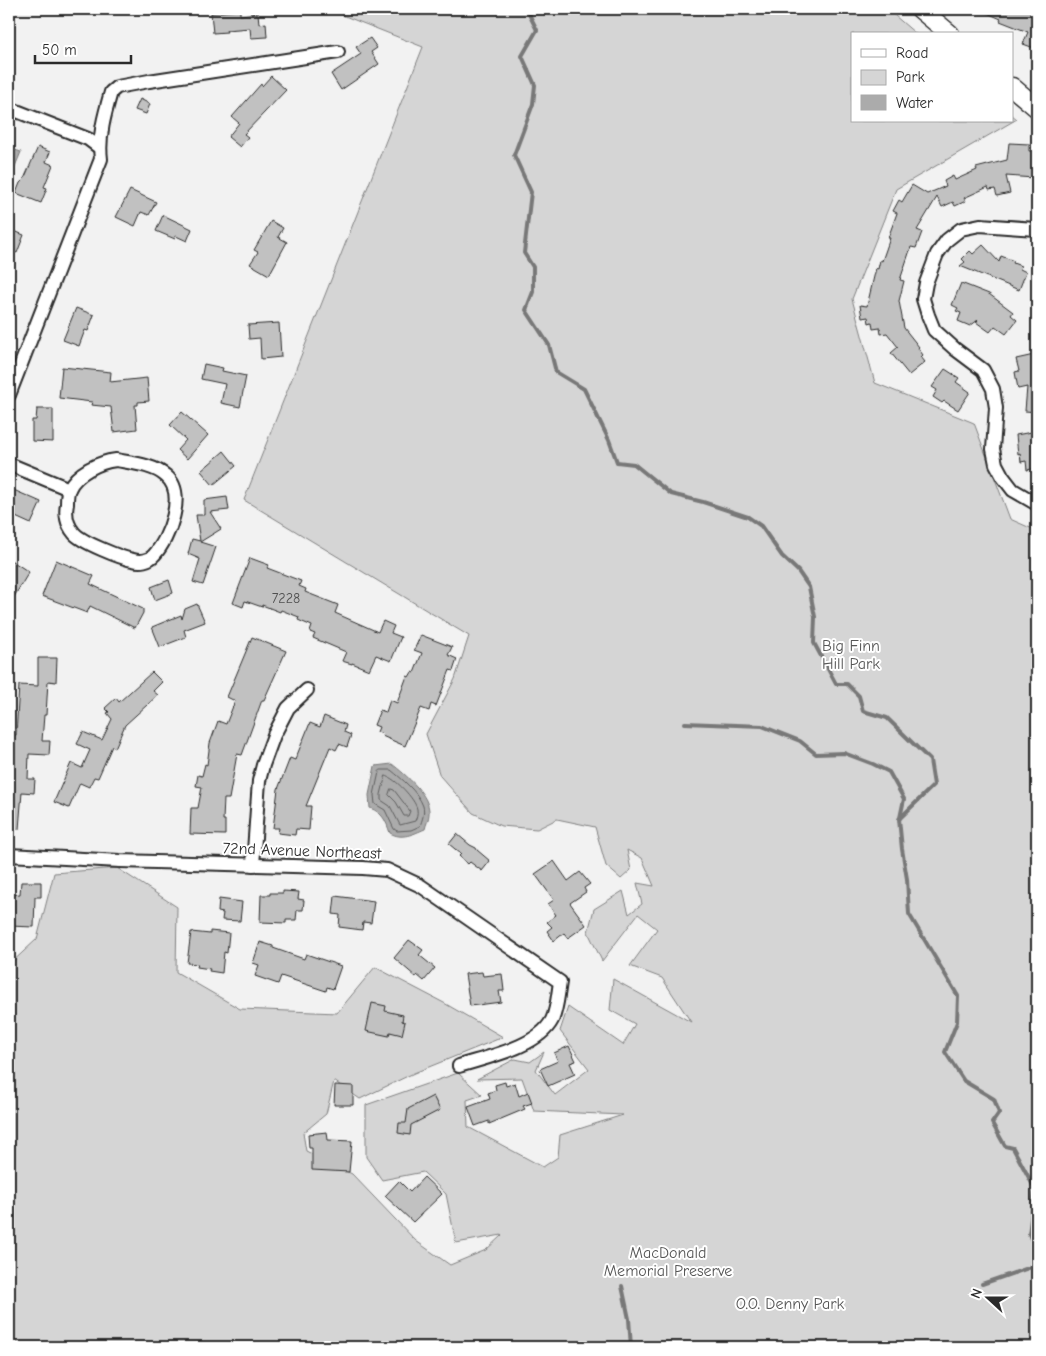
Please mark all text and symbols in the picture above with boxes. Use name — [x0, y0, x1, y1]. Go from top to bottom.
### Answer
scale bar — [35, 32, 131, 64]
legend — [851, 32, 1014, 122]
text: 50 m — [42, 41, 77, 59]
text: Road — [896, 44, 928, 62]
text: Park — [896, 68, 925, 86]
text: Water — [896, 94, 933, 112]
house number: 7228 — [272, 590, 300, 607]
park label: Big Finn Hill Park — [822, 637, 880, 673]
street label: 72nd Avenue Northeast — [222, 839, 382, 863]
park label: MacDonald Memorial Preserve — [604, 1244, 732, 1280]
north arrow — [964, 1274, 1014, 1324]
text: N — [967, 1286, 986, 1301]
park label: O.O. Denny Park — [736, 1295, 845, 1313]

